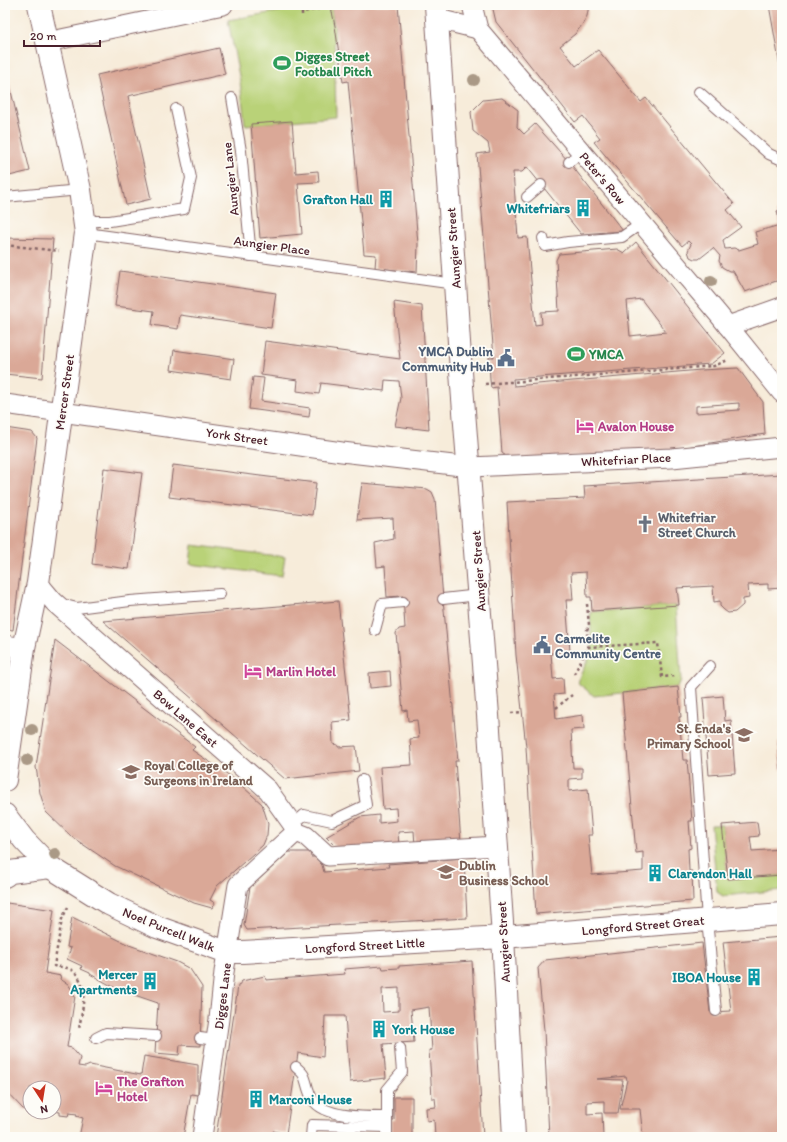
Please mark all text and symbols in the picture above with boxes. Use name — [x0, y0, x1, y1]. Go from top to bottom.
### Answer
scale bar — [24, 22, 100, 48]
text: 20 m — [30, 29, 57, 43]
place label: Digges Street Football Pitch — [295, 49, 373, 79]
sports icon: Digges Street Football Pitch — [272, 53, 292, 73]
street label: Aungier Lane — [219, 141, 242, 216]
street label: Peter's Row — [576, 149, 629, 208]
building icon: Grafton Hall — [376, 189, 396, 209]
place label: Grafton Hall — [303, 192, 373, 207]
building icon: Whitefriars — [573, 198, 593, 218]
place label: Whitefriars — [507, 201, 570, 216]
street label: Aungier Street — [443, 207, 464, 289]
street label: Aungier Place — [233, 233, 311, 258]
place label: YMCA Dublin Community Hub — [402, 344, 494, 375]
sports icon: YMCA — [566, 344, 586, 364]
place label: YMCA — [588, 347, 624, 362]
public building icon: YMCA Dublin Community Hub — [496, 348, 516, 368]
street label: Mercer Street — [52, 353, 77, 431]
hotel icon: Avalon House — [575, 416, 595, 436]
place label: Avalon House — [597, 419, 674, 434]
street label: York Street — [205, 425, 269, 448]
street label: Whitefriar Place — [581, 450, 672, 469]
place label: Whitefriar Street Church — [658, 510, 737, 540]
church icon: Whitefriar Street Church — [635, 514, 655, 534]
street label: Aungier Street — [468, 530, 489, 612]
place label: Carmelite Community Centre — [555, 631, 661, 662]
public building icon: Carmelite Community Centre — [532, 635, 552, 655]
hotel icon: Marlin Hotel — [243, 661, 263, 681]
place label: Marlin Hotel — [266, 664, 336, 679]
street label: Bow Lane East — [150, 686, 221, 751]
place label: St. Enda's Primary School — [647, 721, 731, 752]
school or university icon: St. Enda's Primary School — [734, 725, 754, 745]
place label: Royal College of Surgeons in Ireland — [144, 758, 254, 789]
school or university icon: Royal College of Surgeons in Ireland — [121, 762, 141, 782]
place label: Dublin Business School — [459, 858, 549, 888]
school or university icon: Dublin Business School — [436, 862, 456, 882]
building icon: Clarendon Hall — [645, 863, 665, 883]
place label: Clarendon Hall — [668, 866, 752, 881]
street label: Aungier Street — [494, 901, 513, 983]
street label: Noel Purcell Walk — [120, 904, 217, 955]
street label: Longford Street Great — [581, 913, 705, 938]
street label: Longford Street Little — [305, 935, 425, 956]
street label: Digges Lane — [211, 962, 234, 1030]
place label: Mercer Apartments — [70, 967, 138, 998]
building icon: IBOA House — [744, 967, 764, 987]
place label: IBOA House — [672, 970, 741, 985]
building icon: Mercer Apartments — [140, 971, 160, 991]
building icon: York House — [369, 1019, 389, 1039]
place label: York House — [391, 1022, 455, 1037]
place label: The Grafton Hotel — [116, 1074, 185, 1104]
hotel icon: The Grafton Hotel — [94, 1078, 114, 1098]
north arrow — [22, 1080, 62, 1120]
building icon: Marconi House — [246, 1089, 266, 1109]
place label: Marconi House — [269, 1092, 352, 1107]
text: N — [39, 1102, 49, 1116]

